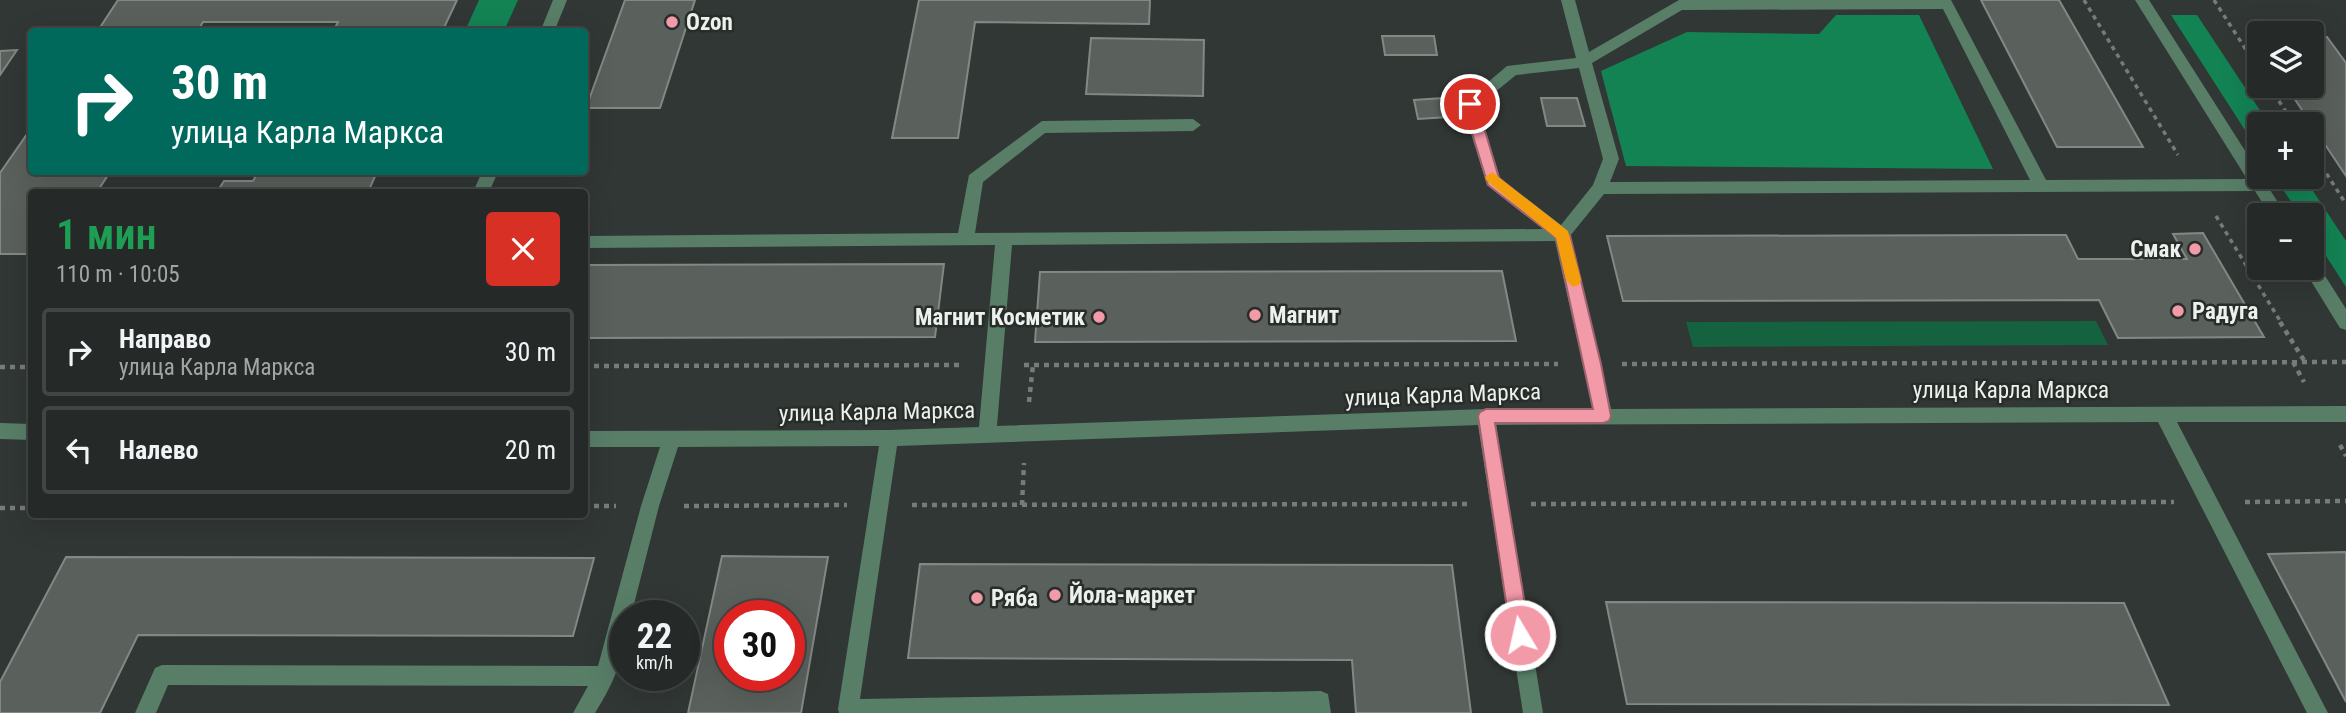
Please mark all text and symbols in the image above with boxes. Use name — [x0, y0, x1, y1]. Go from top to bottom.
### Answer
place label: Ozon — [686, 9, 733, 36]
marker: Ozon — [664, 14, 680, 30]
map controls — [2247, 21, 2324, 280]
button: layers — [2247, 21, 2324, 98]
text: 30 m — [171, 54, 268, 111]
icon: right — [56, 56, 147, 147]
pin — [1440, 74, 1500, 134]
icon: arrive — [1451, 85, 1489, 123]
button: + — [2247, 112, 2324, 189]
text: улица Карла Маркса — [171, 113, 444, 151]
button: − — [2247, 203, 2324, 280]
text: 1 мин — [56, 210, 157, 259]
button: close — [486, 212, 560, 286]
place label: Смак — [2130, 236, 2181, 263]
marker: Смак — [2187, 241, 2203, 257]
text: 110 m · 10:05 — [56, 261, 180, 288]
place label: Радуга — [2192, 298, 2259, 325]
place label: Магнит — [1269, 302, 1339, 329]
marker: Радуга — [2170, 303, 2186, 319]
place label: Магнит Косметик — [915, 304, 1085, 331]
marker: Магнит — [1247, 307, 1263, 323]
marker: Магнит Косметик — [1091, 309, 1107, 325]
text: Направо — [119, 324, 211, 354]
icon: right — [60, 333, 98, 371]
text: 30 m — [505, 337, 556, 367]
text: улица Карла Маркса — [119, 354, 315, 381]
street label: улица Карла Маркса — [1913, 377, 2109, 404]
street label: улица Карла Маркса — [1344, 378, 1542, 412]
street label: улица Карла Маркса — [779, 397, 975, 427]
icon: left — [60, 431, 98, 469]
text: Налево — [119, 435, 199, 465]
text: 20 m — [505, 435, 556, 465]
place label: Йола-маркет — [1069, 581, 1195, 609]
place label: Ряба — [991, 585, 1038, 612]
marker: Йола-маркет — [1047, 587, 1063, 603]
marker: Ряба — [969, 590, 985, 606]
position arrow — [1483, 598, 1557, 672]
speed limit sign: 30 — [714, 600, 805, 691]
text: 22 — [637, 616, 672, 657]
text: km/h — [636, 652, 673, 673]

